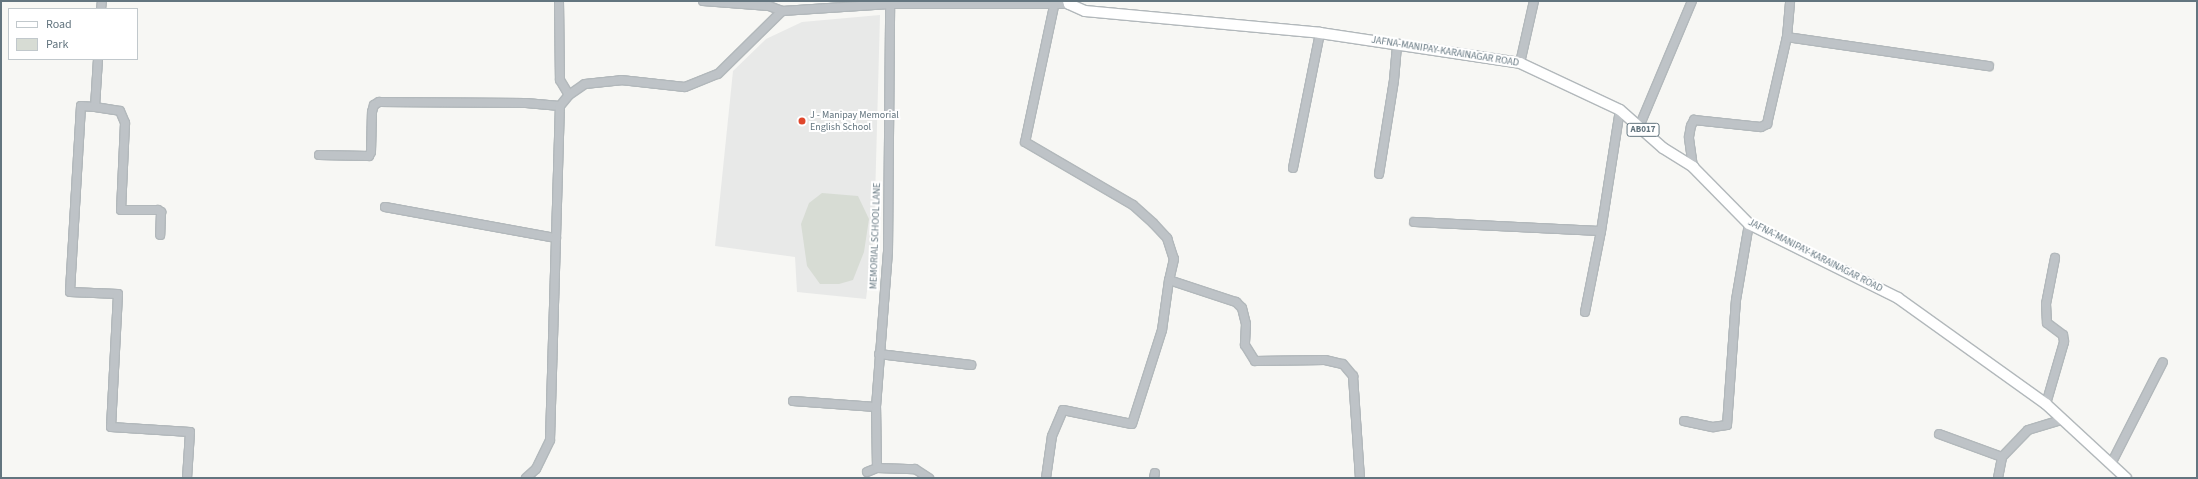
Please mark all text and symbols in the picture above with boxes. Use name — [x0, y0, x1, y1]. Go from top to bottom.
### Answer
legend — [8, 8, 138, 60]
text: Road — [46, 16, 72, 33]
street label: JAFNA-MANIPAY-KARAINAGAR ROAD — [1370, 34, 1520, 70]
text: Park — [46, 36, 68, 53]
place label: J - Manipay Memorial English School — [810, 109, 899, 132]
marker: J - Manipay Memorial English School — [797, 116, 807, 126]
road number: AB017 — [1626, 123, 1660, 137]
street label: MEMORIAL SCHOOL LANE — [868, 182, 884, 290]
street label: JAFNA-MANIPAY-KARAINAGAR ROAD — [1746, 217, 1884, 295]

